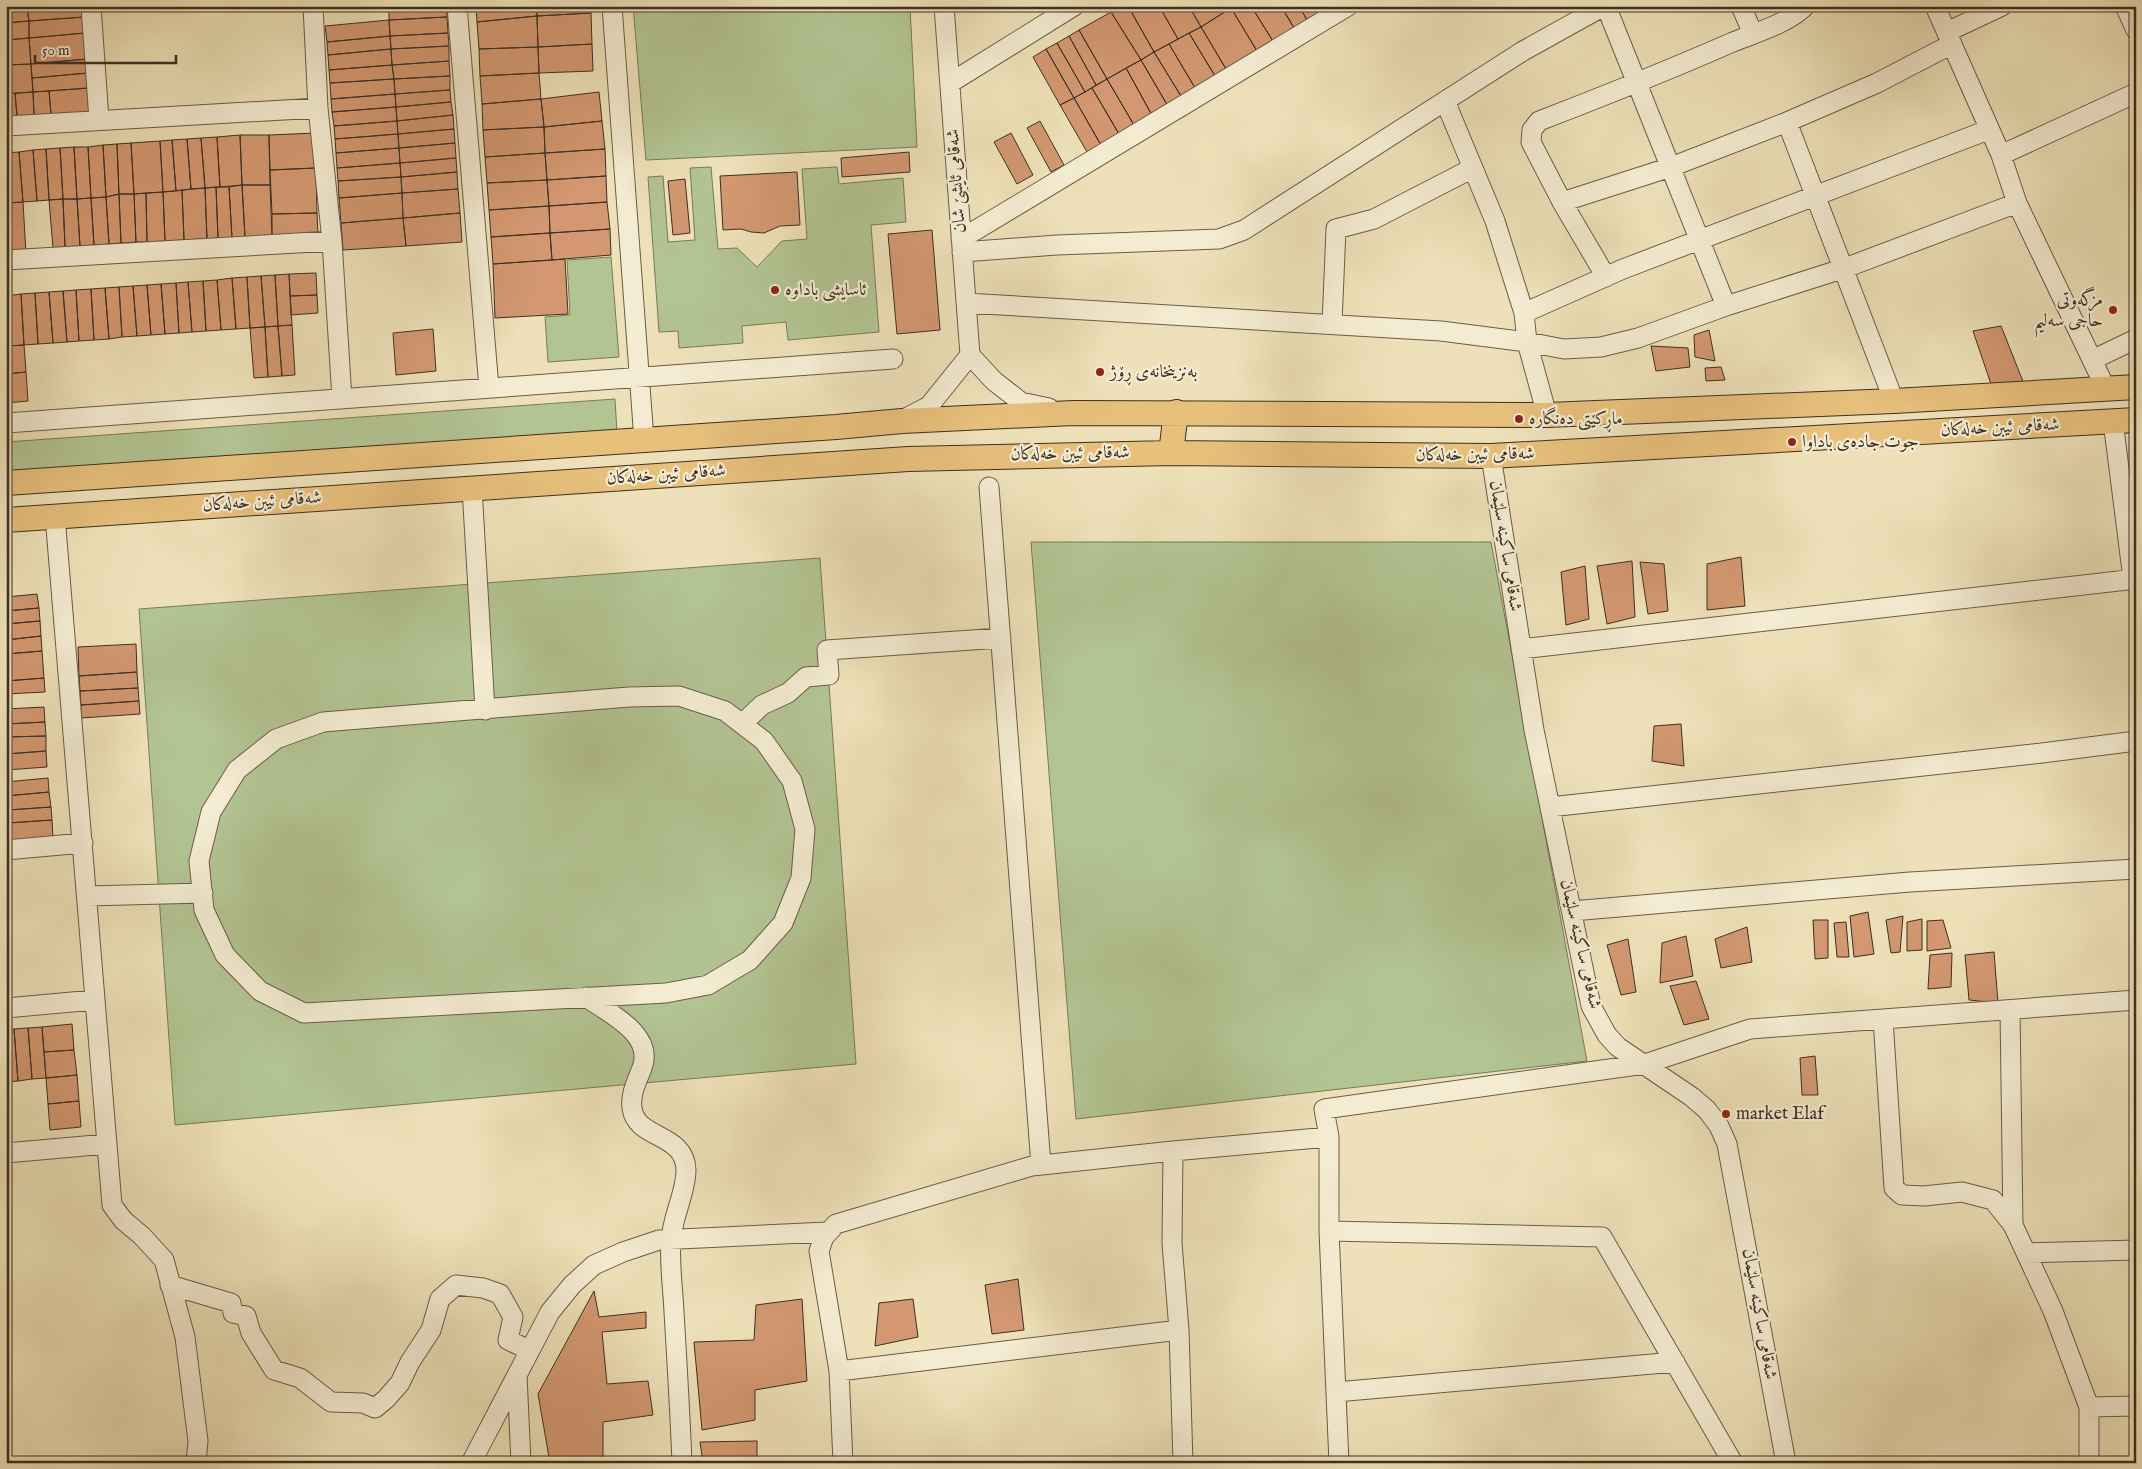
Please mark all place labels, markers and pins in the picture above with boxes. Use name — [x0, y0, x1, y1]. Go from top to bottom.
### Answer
place label: ئاسايشى باداوه — [785, 279, 867, 302]
marker: ئاسايشى باداوه — [769, 284, 781, 296]
place label: مزگەوتی حاجی سەلیم — [2034, 286, 2103, 338]
marker: مزگەوتی حاجی سەلیم — [2107, 304, 2119, 316]
place label: بەنزینخانەی ڕۆژ — [1108, 361, 1197, 386]
marker: بەنزینخانەی ڕۆژ — [1094, 366, 1106, 378]
place label: ماڕكێتی دەنگارە — [1529, 406, 1623, 433]
marker: ماڕكێتی دەنگارە — [1513, 413, 1525, 425]
place label: جوت جادەی باداوا — [1802, 431, 1919, 454]
marker: جوت جادەی باداوا — [1786, 436, 1798, 448]
place label: market Elaf — [1736, 1103, 1827, 1126]
marker: market Elaf — [1720, 1108, 1732, 1120]

